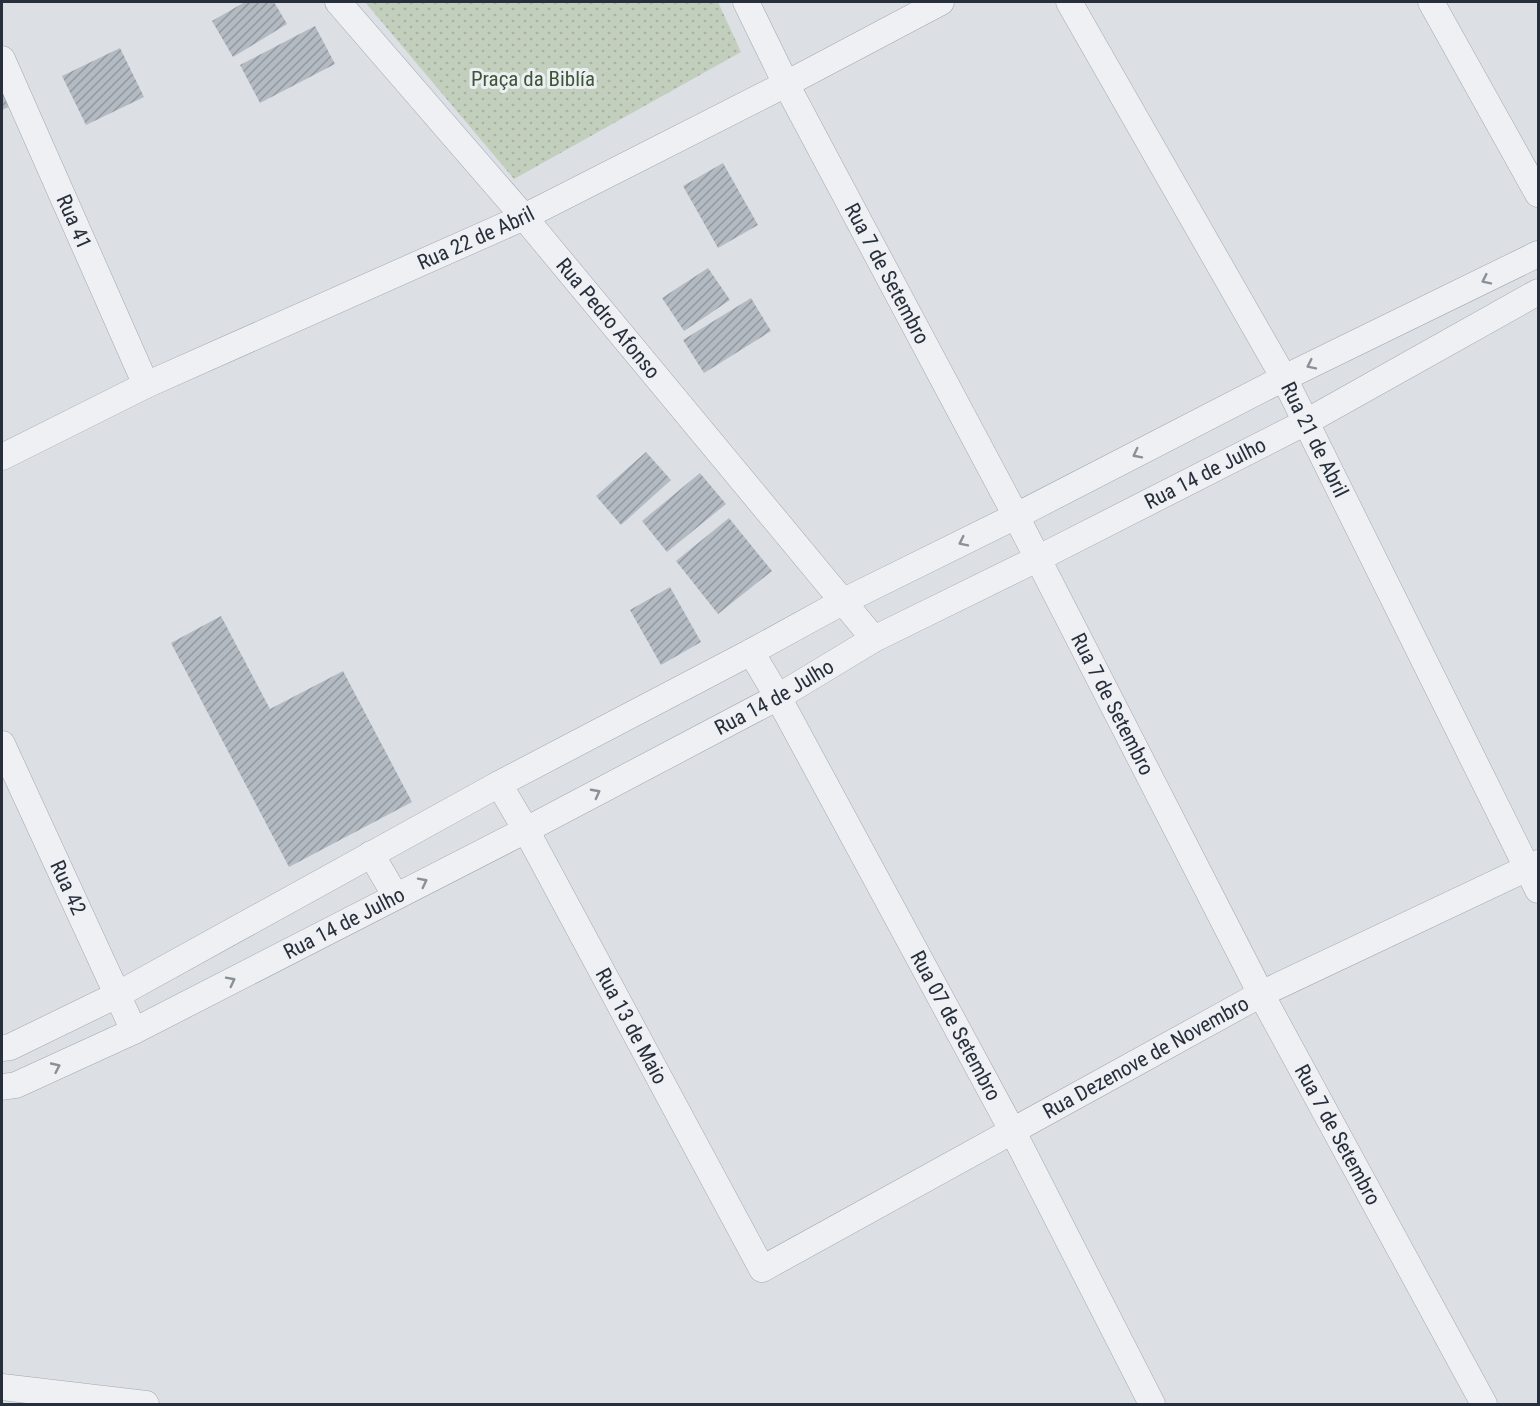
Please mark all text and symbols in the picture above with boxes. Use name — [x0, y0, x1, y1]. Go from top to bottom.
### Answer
park label: Praça da Biblía — [471, 67, 595, 91]
street label: Rua 41 — [51, 191, 96, 253]
street label: Rua 7 de Setembro — [840, 199, 934, 348]
street label: Rua 22 de Abril — [414, 202, 538, 275]
street label: Rua Pedro Afonso — [551, 253, 665, 383]
one-way arrow — [1481, 272, 1492, 284]
one-way arrow — [1306, 358, 1317, 370]
street label: Rua 21 de Abril — [1276, 378, 1353, 501]
street label: Rua 14 de Julho — [1141, 432, 1270, 514]
one-way arrow — [1133, 447, 1143, 458]
one-way arrow — [959, 535, 970, 546]
street label: Rua 7 de Setembro — [1066, 629, 1159, 779]
street label: Rua 14 de Julho — [711, 654, 838, 740]
one-way arrow — [590, 789, 601, 800]
street label: Rua 42 — [45, 857, 91, 918]
one-way arrow — [416, 877, 427, 889]
street label: Rua 14 de Julho — [280, 882, 409, 964]
street label: Rua 07 de Setembro — [905, 947, 1006, 1105]
street label: Rua 13 de Maio — [591, 964, 672, 1088]
one-way arrow — [224, 976, 235, 988]
street label: Rua Dezenove de Novembro — [1039, 991, 1253, 1124]
street label: Rua 7 de Setembro — [1290, 1060, 1385, 1209]
one-way arrow — [49, 1062, 60, 1074]

